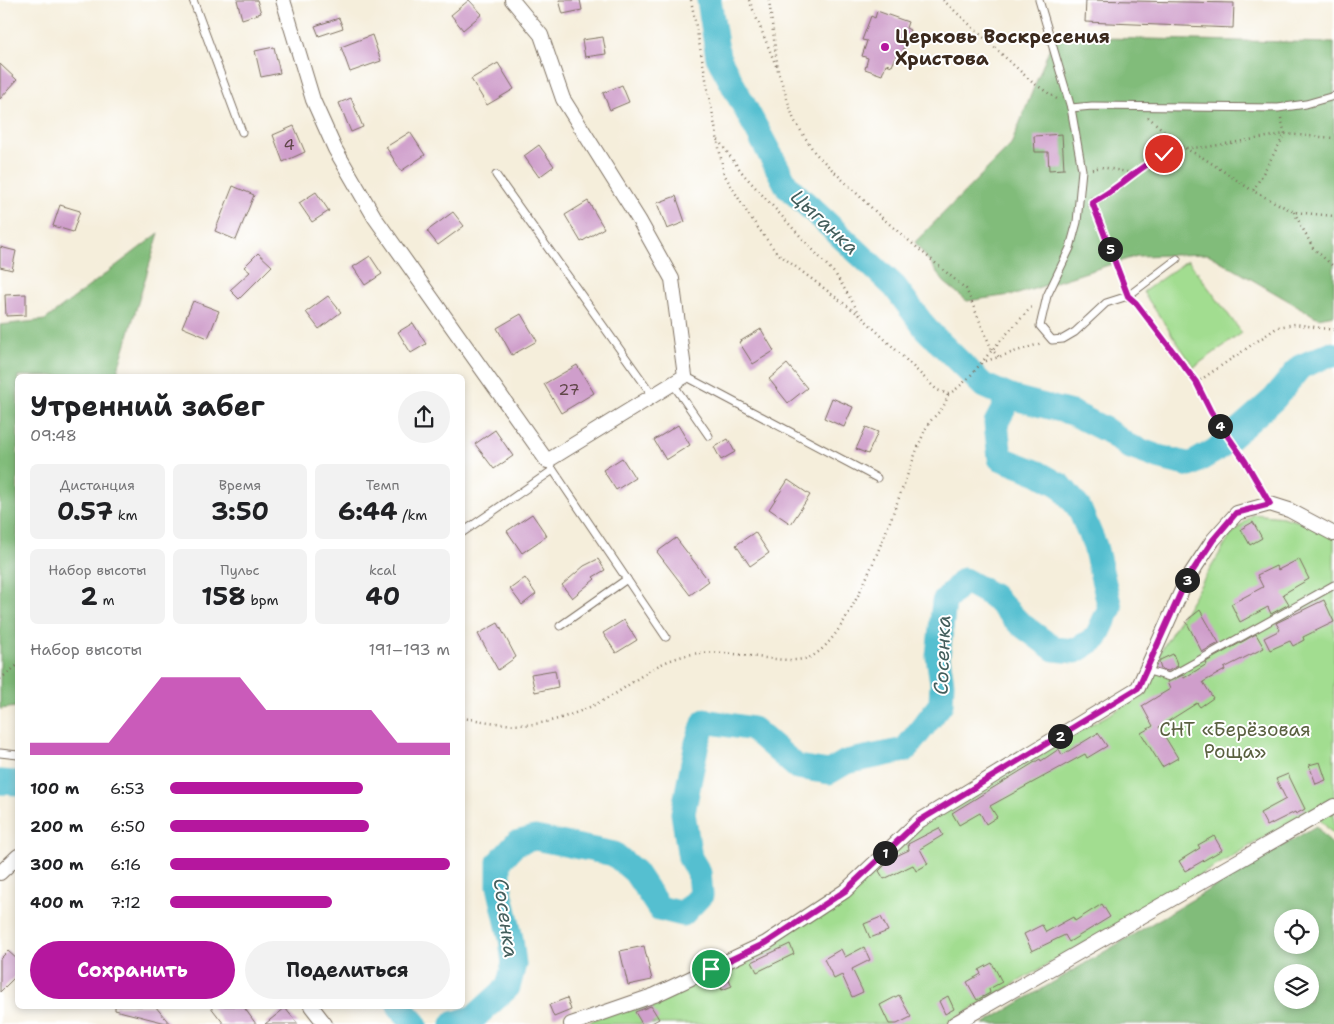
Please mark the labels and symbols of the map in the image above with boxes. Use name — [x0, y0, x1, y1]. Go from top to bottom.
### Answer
place label: Церковь Воскресения Христова — [895, 24, 1110, 71]
marker: Церковь Воскресения Христова — [879, 41, 891, 53]
pin — [1143, 133, 1185, 175]
house number: 4 — [283, 134, 295, 155]
water label: Цыганка — [785, 184, 865, 260]
pin: 5 — [1098, 236, 1122, 262]
house number: 27 — [558, 379, 580, 400]
pin: 4 — [1208, 414, 1232, 438]
pin: 3 — [1174, 568, 1200, 592]
water label: Сосенка — [928, 615, 956, 695]
park label: СНТ «Берёзовая Роща» — [1159, 717, 1311, 764]
pin: 2 — [1048, 724, 1072, 748]
pin: 1 — [872, 840, 898, 866]
water label: Сосенка — [488, 877, 524, 959]
pin — [690, 948, 732, 990]

